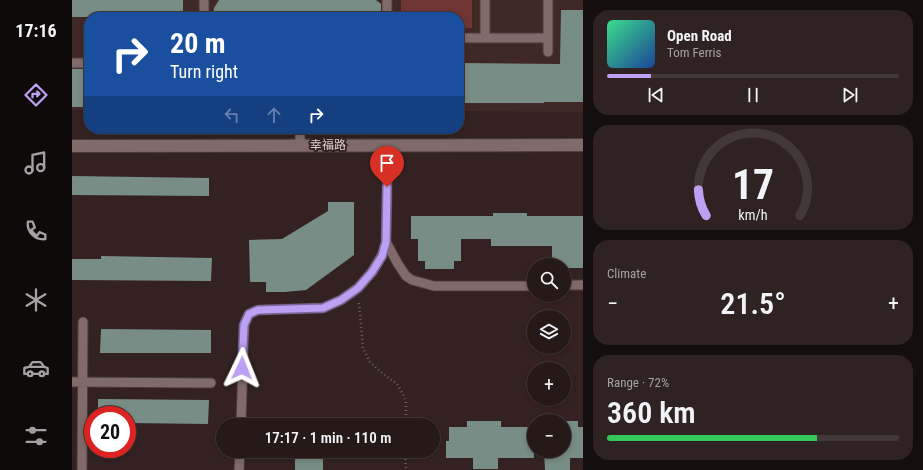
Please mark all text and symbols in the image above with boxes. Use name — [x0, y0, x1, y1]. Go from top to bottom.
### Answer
text: 17:16 — [15, 20, 57, 41]
text: 20 m — [170, 27, 226, 60]
text: Open Road — [667, 27, 732, 45]
icon: right — [104, 28, 156, 80]
text: Tom Ferris — [667, 45, 721, 60]
text: Turn right — [170, 61, 238, 82]
icon: directions — [22, 81, 50, 109]
icon: previous — [645, 84, 667, 106]
icon: pause — [742, 84, 764, 106]
icon: next — [839, 84, 861, 106]
icon: left — [221, 104, 243, 126]
icon: ahead — [263, 104, 285, 126]
icon: right — [305, 104, 327, 126]
street label: 幸福路 — [310, 138, 346, 152]
pin — [370, 146, 404, 187]
icon: music — [22, 149, 50, 177]
icon: arrive — [376, 152, 398, 174]
text: 17 — [732, 159, 774, 208]
text: km/h — [738, 206, 768, 222]
icon: phone — [22, 217, 50, 245]
map controls — [527, 258, 571, 458]
button: search — [527, 258, 571, 302]
text: Climate — [607, 266, 646, 281]
icon: climate — [22, 286, 50, 314]
text: 21.5° — [720, 286, 786, 321]
text: − — [607, 291, 618, 316]
text: + — [888, 291, 899, 316]
button: layers — [527, 310, 571, 354]
position arrow — [221, 347, 263, 389]
icon: car — [22, 354, 50, 382]
button: + — [527, 362, 571, 406]
text: Range · 72% — [607, 375, 669, 390]
text: 360 km — [607, 395, 696, 430]
speed limit sign: 20 — [84, 406, 136, 458]
button: − — [527, 414, 571, 458]
icon: filters — [22, 422, 50, 450]
text: 17:17 · 1 min · 110 m — [265, 429, 391, 447]

